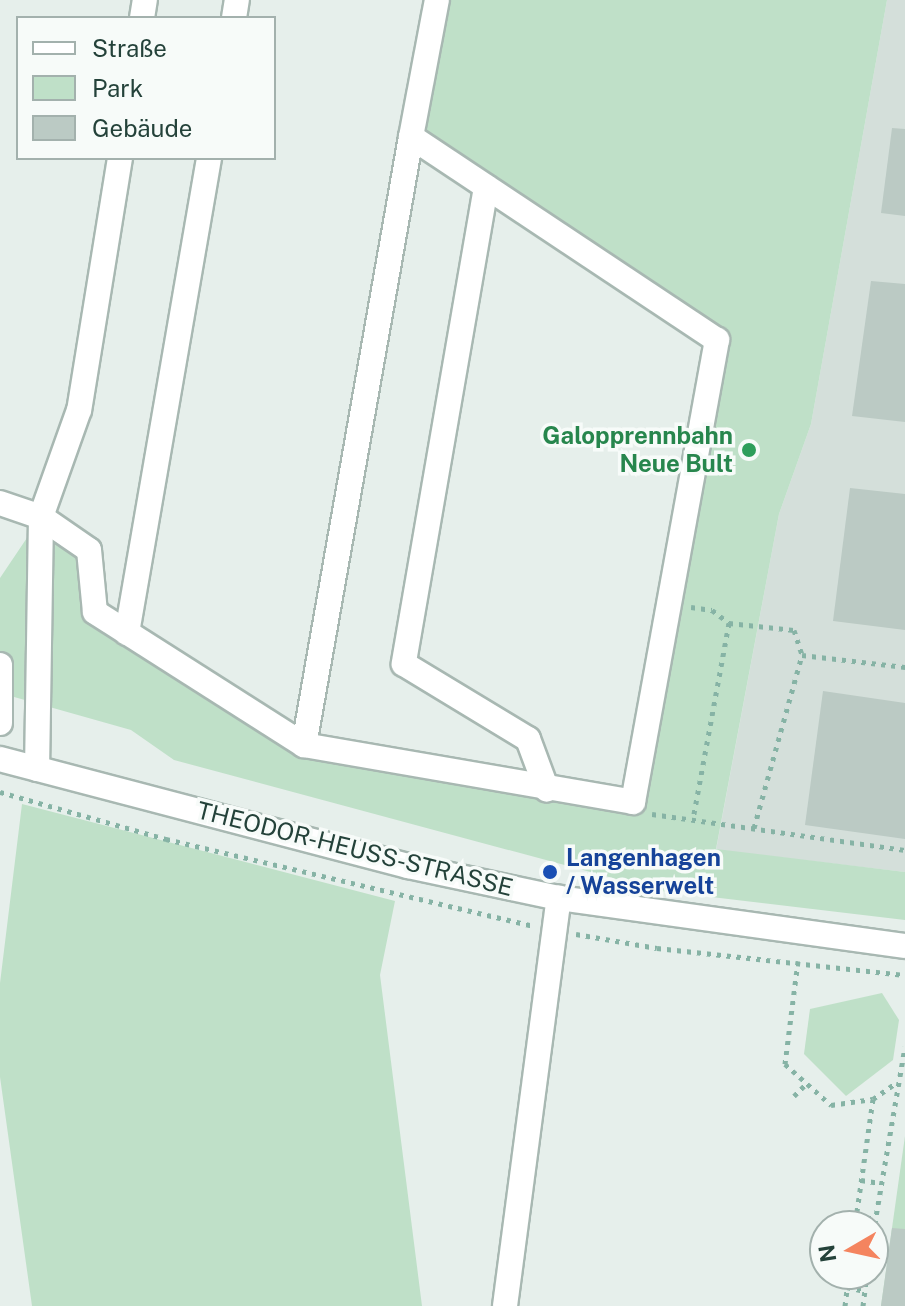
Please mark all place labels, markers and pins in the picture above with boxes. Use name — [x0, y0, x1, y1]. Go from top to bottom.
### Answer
place label: Galopprennbahn Neue Bult — [542, 422, 733, 478]
marker: Galopprennbahn Neue Bult — [740, 441, 758, 459]
place label: Langenhagen / Wasserwelt — [566, 844, 721, 900]
marker: Langenhagen / Wasserwelt — [541, 863, 559, 881]

